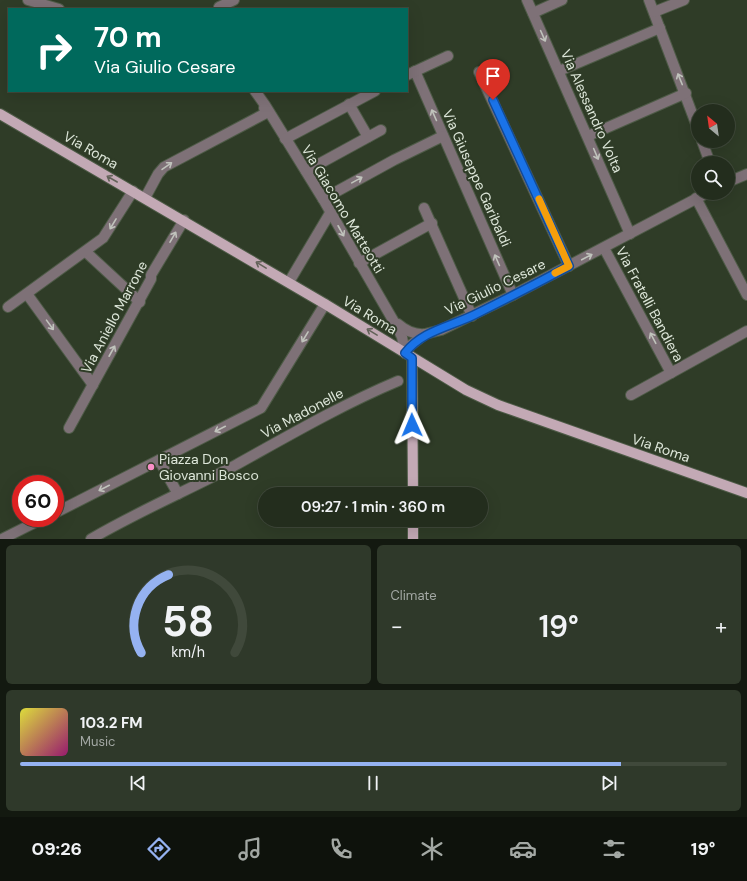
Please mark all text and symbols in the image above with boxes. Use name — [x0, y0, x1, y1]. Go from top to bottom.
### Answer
text: 70 m — [94, 19, 162, 56]
icon: right — [28, 24, 80, 76]
one-way arrow — [540, 29, 547, 41]
street label: Via Alessandro Volta — [557, 47, 627, 175]
text: Via Giulio Cesare — [94, 55, 236, 79]
pin — [476, 59, 510, 100]
icon: arrive — [482, 65, 504, 87]
one-way arrow — [676, 73, 684, 85]
north arrow — [691, 104, 735, 148]
map controls — [691, 104, 735, 200]
street label: Via Giuseppe Garibaldi — [439, 106, 515, 250]
one-way arrow — [430, 109, 438, 121]
street label: Via Roma — [60, 127, 122, 173]
street label: Via Giacomo Matteotti — [297, 141, 389, 277]
one-way arrow — [593, 148, 600, 160]
button: search — [691, 156, 735, 200]
one-way arrow — [161, 162, 172, 170]
one-way arrow — [106, 174, 118, 182]
one-way arrow — [351, 176, 363, 184]
one-way arrow — [108, 218, 116, 230]
one-way arrow — [338, 225, 345, 237]
one-way arrow — [170, 231, 178, 243]
street label: Via Fratelli Bandiera — [612, 243, 688, 365]
one-way arrow — [580, 253, 592, 260]
one-way arrow — [493, 254, 501, 266]
street label: Via Giulio Cesare — [442, 255, 548, 319]
street label: Via Aniello Marrone — [77, 258, 151, 376]
one-way arrow — [255, 261, 267, 269]
street label: Via Roma — [339, 292, 401, 338]
one-way arrow — [46, 320, 54, 331]
one-way arrow — [367, 328, 378, 336]
one-way arrow — [301, 331, 309, 343]
one-way arrow — [649, 333, 656, 345]
one-way arrow — [109, 345, 117, 357]
street label: Via Madonelle — [258, 384, 346, 442]
position arrow — [391, 404, 433, 446]
one-way arrow — [214, 426, 226, 434]
street label: Via Roma — [630, 430, 692, 466]
place label: Piazza Don Giovanni Bosco — [159, 450, 259, 484]
marker: Piazza Don Giovanni Bosco — [146, 462, 156, 472]
speed limit sign: 60 — [12, 475, 64, 527]
one-way arrow — [98, 485, 110, 492]
text: 09:27 · 1 min · 360 m — [301, 497, 445, 517]
text: Climate — [391, 587, 437, 604]
text: 58 — [162, 594, 214, 648]
text: 19° — [539, 607, 579, 646]
text: − — [391, 612, 403, 641]
text: + — [715, 612, 727, 641]
text: km/h — [171, 642, 205, 660]
text: 103.2 FM — [80, 713, 143, 733]
text: Music — [80, 733, 115, 750]
icon: previous — [127, 772, 149, 794]
icon: pause — [362, 772, 384, 794]
icon: next — [598, 772, 620, 794]
icon: directions — [145, 835, 173, 863]
icon: music — [236, 835, 264, 863]
icon: phone — [327, 835, 355, 863]
icon: climate — [418, 835, 446, 863]
icon: car — [509, 835, 537, 863]
icon: filters — [600, 835, 628, 863]
text: 09:26 — [31, 837, 82, 861]
text: 19° — [691, 837, 715, 861]

